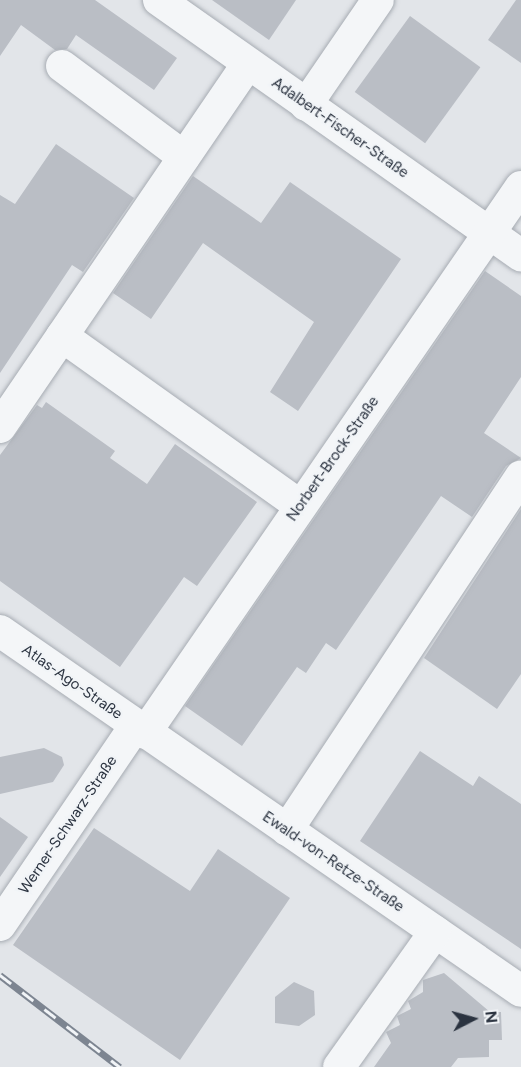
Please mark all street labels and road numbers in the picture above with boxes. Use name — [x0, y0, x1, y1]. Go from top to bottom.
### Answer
street label: Adalbert-Fischer-Straße — [268, 74, 412, 182]
street label: Norbert-Brock-Straße — [283, 393, 383, 525]
street label: Atlas-Ago-Straße — [18, 641, 126, 723]
street label: Werner-Schwarz-Straße — [15, 753, 121, 897]
street label: Ewald-von-Retze-Straße — [259, 808, 407, 916]

